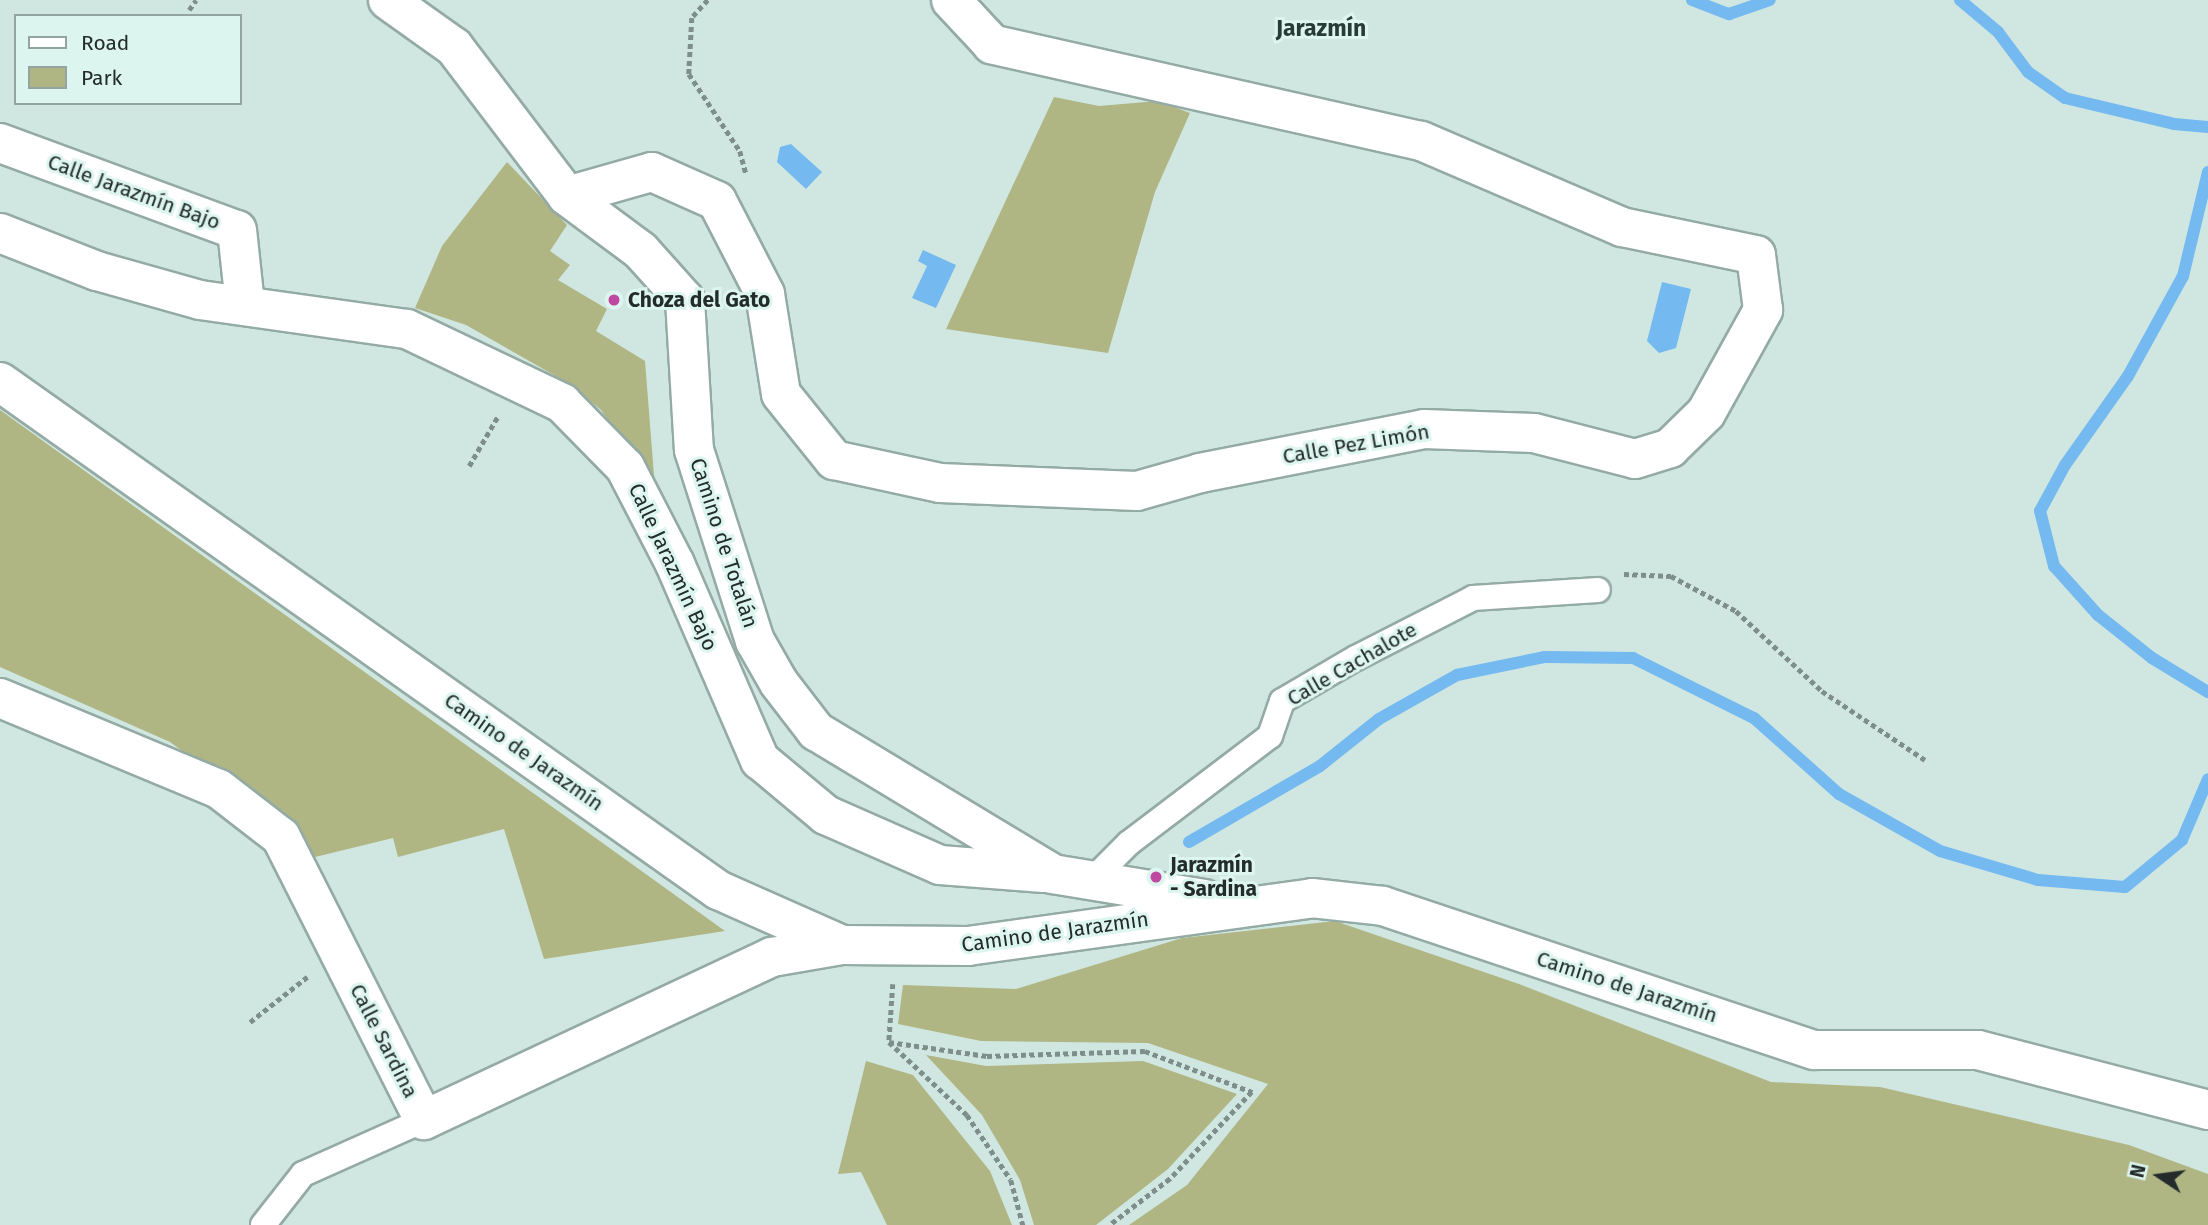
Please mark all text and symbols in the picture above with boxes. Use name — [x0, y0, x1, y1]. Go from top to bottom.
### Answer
legend — [14, 14, 242, 105]
district label: Jarazmín — [1276, 14, 1366, 42]
text: Road — [81, 30, 129, 56]
text: Park — [81, 65, 122, 91]
street label: Calle Jarazmín Bajo — [44, 149, 224, 235]
place label: Choza del Gato — [628, 287, 770, 313]
marker: Choza del Gato — [606, 292, 622, 308]
street label: Calle Pez Limón — [1281, 419, 1431, 469]
street label: Camino de Totalán — [685, 455, 763, 631]
street label: Calle Jarazmín Bajo — [623, 479, 723, 655]
street label: Calle Cachalote — [1283, 617, 1421, 711]
street label: Camino de Jarazmín — [440, 688, 608, 816]
place label: Jarazmín - Sardina — [1170, 852, 1257, 902]
marker: Jarazmín - Sardina — [1148, 869, 1164, 885]
street label: Camino de Jarazmín — [960, 906, 1150, 958]
street label: Camino de Jarazmín — [1533, 946, 1721, 1028]
street label: Calle Sardina — [345, 980, 423, 1102]
north arrow — [2124, 1141, 2194, 1211]
text: N — [2125, 1162, 2151, 1180]

